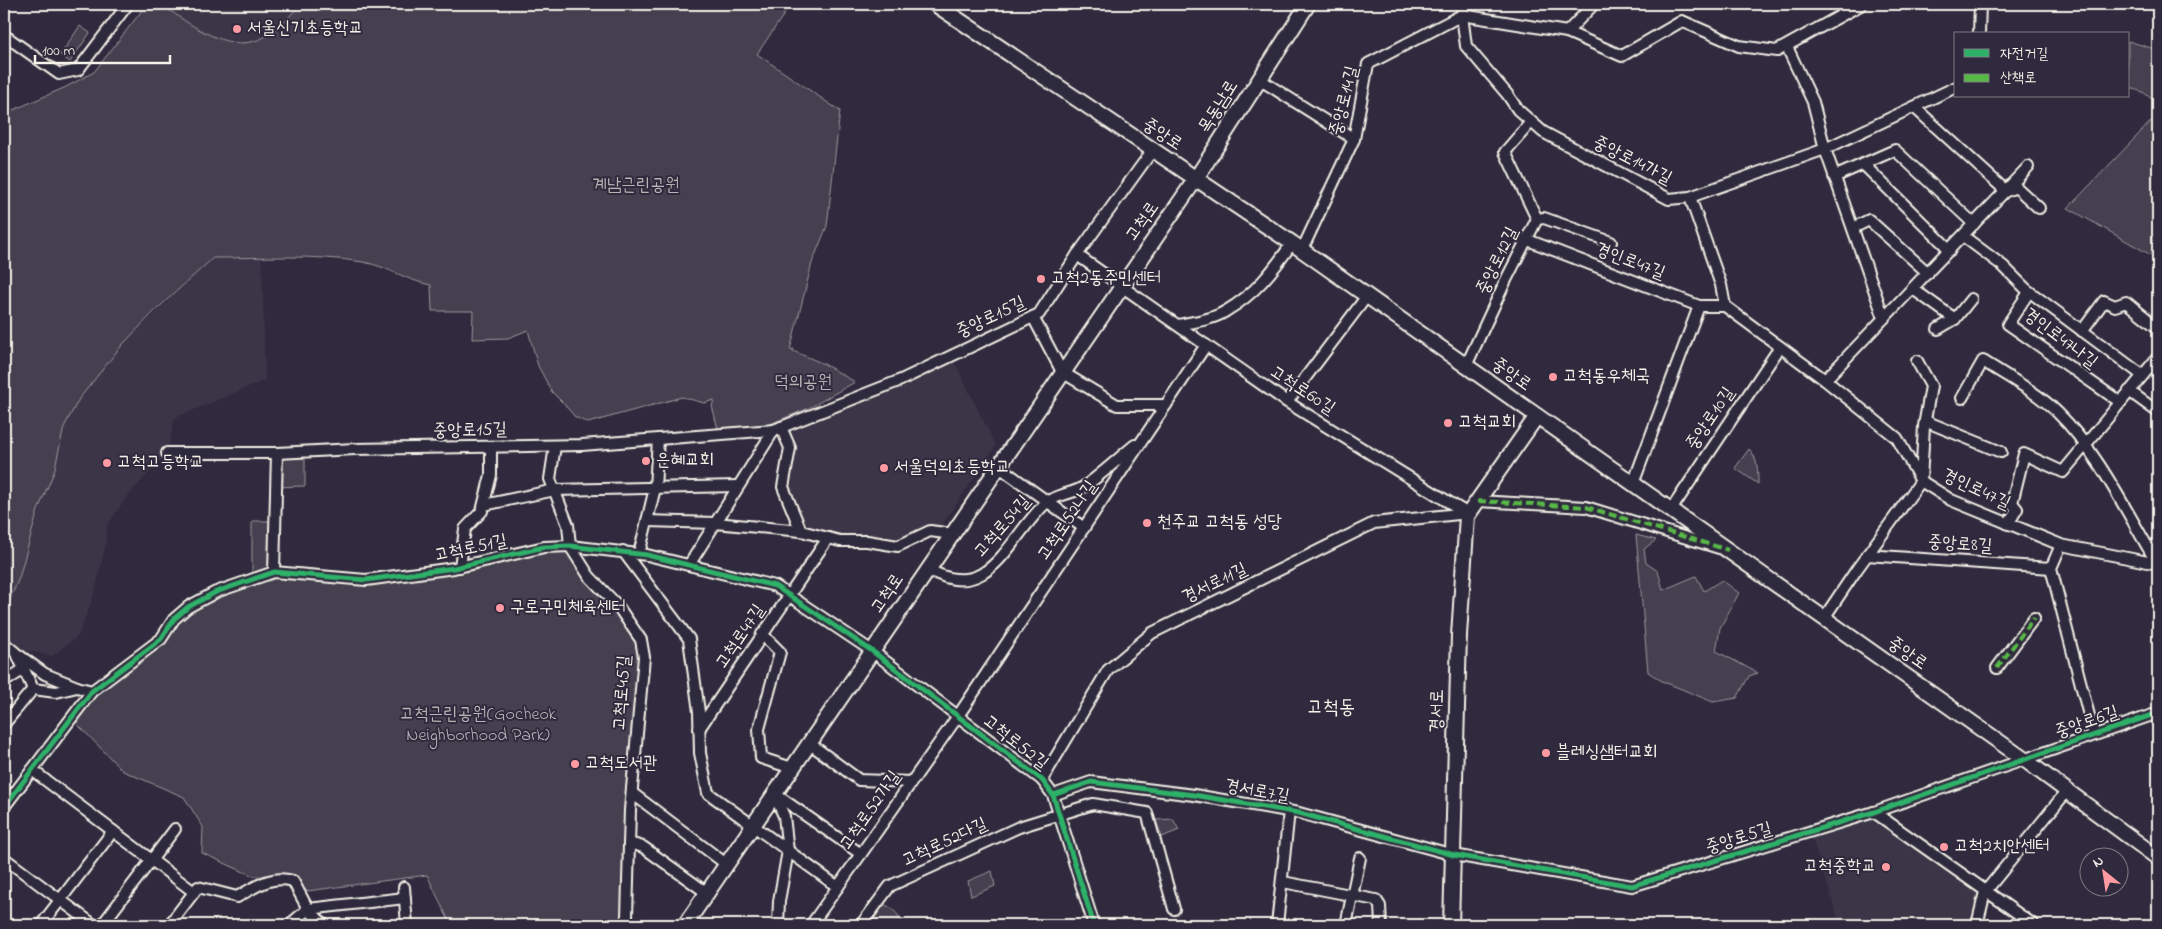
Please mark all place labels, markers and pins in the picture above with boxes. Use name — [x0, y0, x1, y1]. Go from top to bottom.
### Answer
place label: 서울신기초등학교 — [247, 16, 363, 42]
marker: 서울신기초등학교 — [231, 23, 243, 35]
place label: 고척2동주민센터 — [1051, 266, 1161, 292]
marker: 고척2동주민센터 — [1035, 273, 1047, 285]
place label: 고척동우체국 — [1563, 364, 1650, 390]
marker: 고척동우체국 — [1547, 371, 1559, 383]
place label: 고척교회 — [1458, 410, 1516, 436]
marker: 고척교회 — [1442, 417, 1454, 429]
place label: 은혜교회 — [656, 448, 714, 474]
place label: 고척고등학교 — [117, 450, 204, 476]
marker: 은혜교회 — [640, 455, 652, 467]
place label: 서울덕의초등학교 — [894, 455, 1010, 481]
marker: 고척고등학교 — [101, 457, 113, 469]
marker: 서울덕의초등학교 — [878, 462, 890, 474]
place label: 천주교 고척동 성당 — [1157, 510, 1282, 536]
marker: 천주교 고척동 성당 — [1141, 517, 1153, 529]
place label: 구로구민체육센터 — [510, 595, 626, 621]
marker: 구로구민체육센터 — [494, 602, 506, 614]
place label: 블레싱샘터교회 — [1556, 740, 1657, 766]
marker: 블레싱샘터교회 — [1540, 747, 1552, 759]
place label: 고척도서관 — [585, 751, 657, 777]
marker: 고척도서관 — [569, 758, 581, 770]
place label: 고척2치안센터 — [1954, 834, 2050, 860]
marker: 고척2치안센터 — [1938, 841, 1950, 853]
place label: 고척중학교 — [1804, 854, 1876, 880]
marker: 고척중학교 — [1880, 861, 1892, 873]

